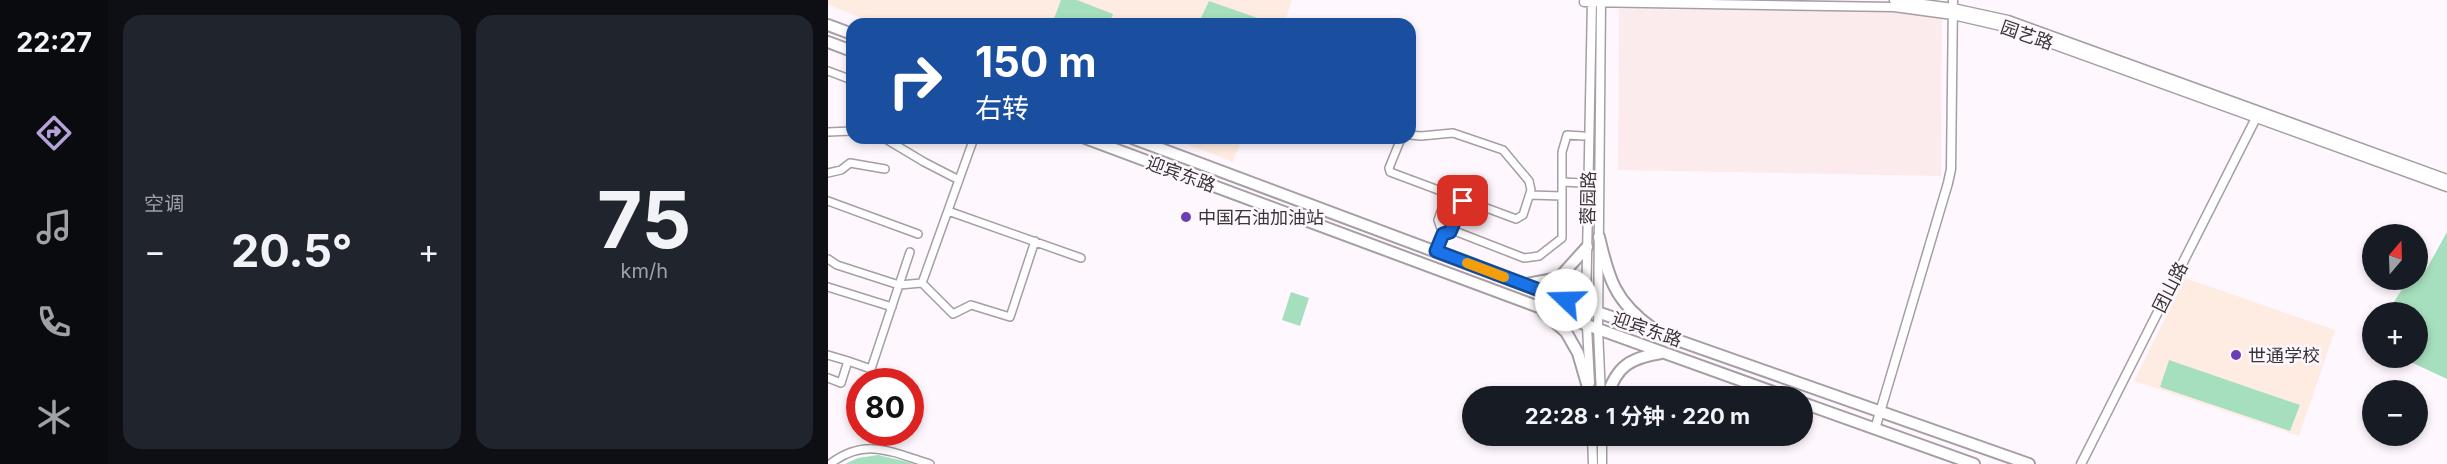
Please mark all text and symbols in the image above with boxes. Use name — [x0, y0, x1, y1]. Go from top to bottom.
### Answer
street label: 园艺路 — [1998, 16, 2056, 54]
text: 22:27 — [16, 26, 92, 59]
text: 150 m — [975, 36, 1097, 87]
icon: right — [876, 42, 954, 120]
text: 右转 — [975, 92, 1029, 125]
icon: directions — [33, 112, 75, 154]
street label: 迎宾东路 — [1144, 152, 1218, 196]
street label: 蓉园路 — [1577, 171, 1599, 225]
text: 75 — [597, 172, 691, 267]
pin — [1437, 175, 1488, 226]
icon: arrive — [1446, 184, 1479, 217]
text: 空调 — [144, 192, 184, 216]
icon: music — [33, 206, 75, 248]
place label: 中国石油加油站 — [1198, 207, 1324, 228]
marker: 中国石油加油站 — [1179, 210, 1193, 224]
text: 20.5° — [231, 223, 352, 278]
north arrow — [2362, 224, 2428, 290]
map controls — [2362, 224, 2428, 446]
text: − — [144, 231, 166, 271]
text: + — [418, 231, 440, 271]
street label: 团山路 — [2148, 258, 2192, 316]
text: km/h — [620, 259, 668, 283]
position arrow — [1534, 268, 1598, 332]
icon: phone — [33, 301, 75, 343]
button: + — [2362, 302, 2428, 368]
street label: 迎宾东路 — [1610, 307, 1684, 351]
place label: 世通学校 — [2248, 345, 2320, 366]
marker: 世通学校 — [2229, 348, 2243, 362]
speed limit sign: 80 — [846, 368, 924, 446]
button: − — [2362, 380, 2428, 446]
icon: climate — [33, 396, 75, 438]
text: 22:28 · 1 分钟 · 220 m — [1525, 403, 1750, 429]

